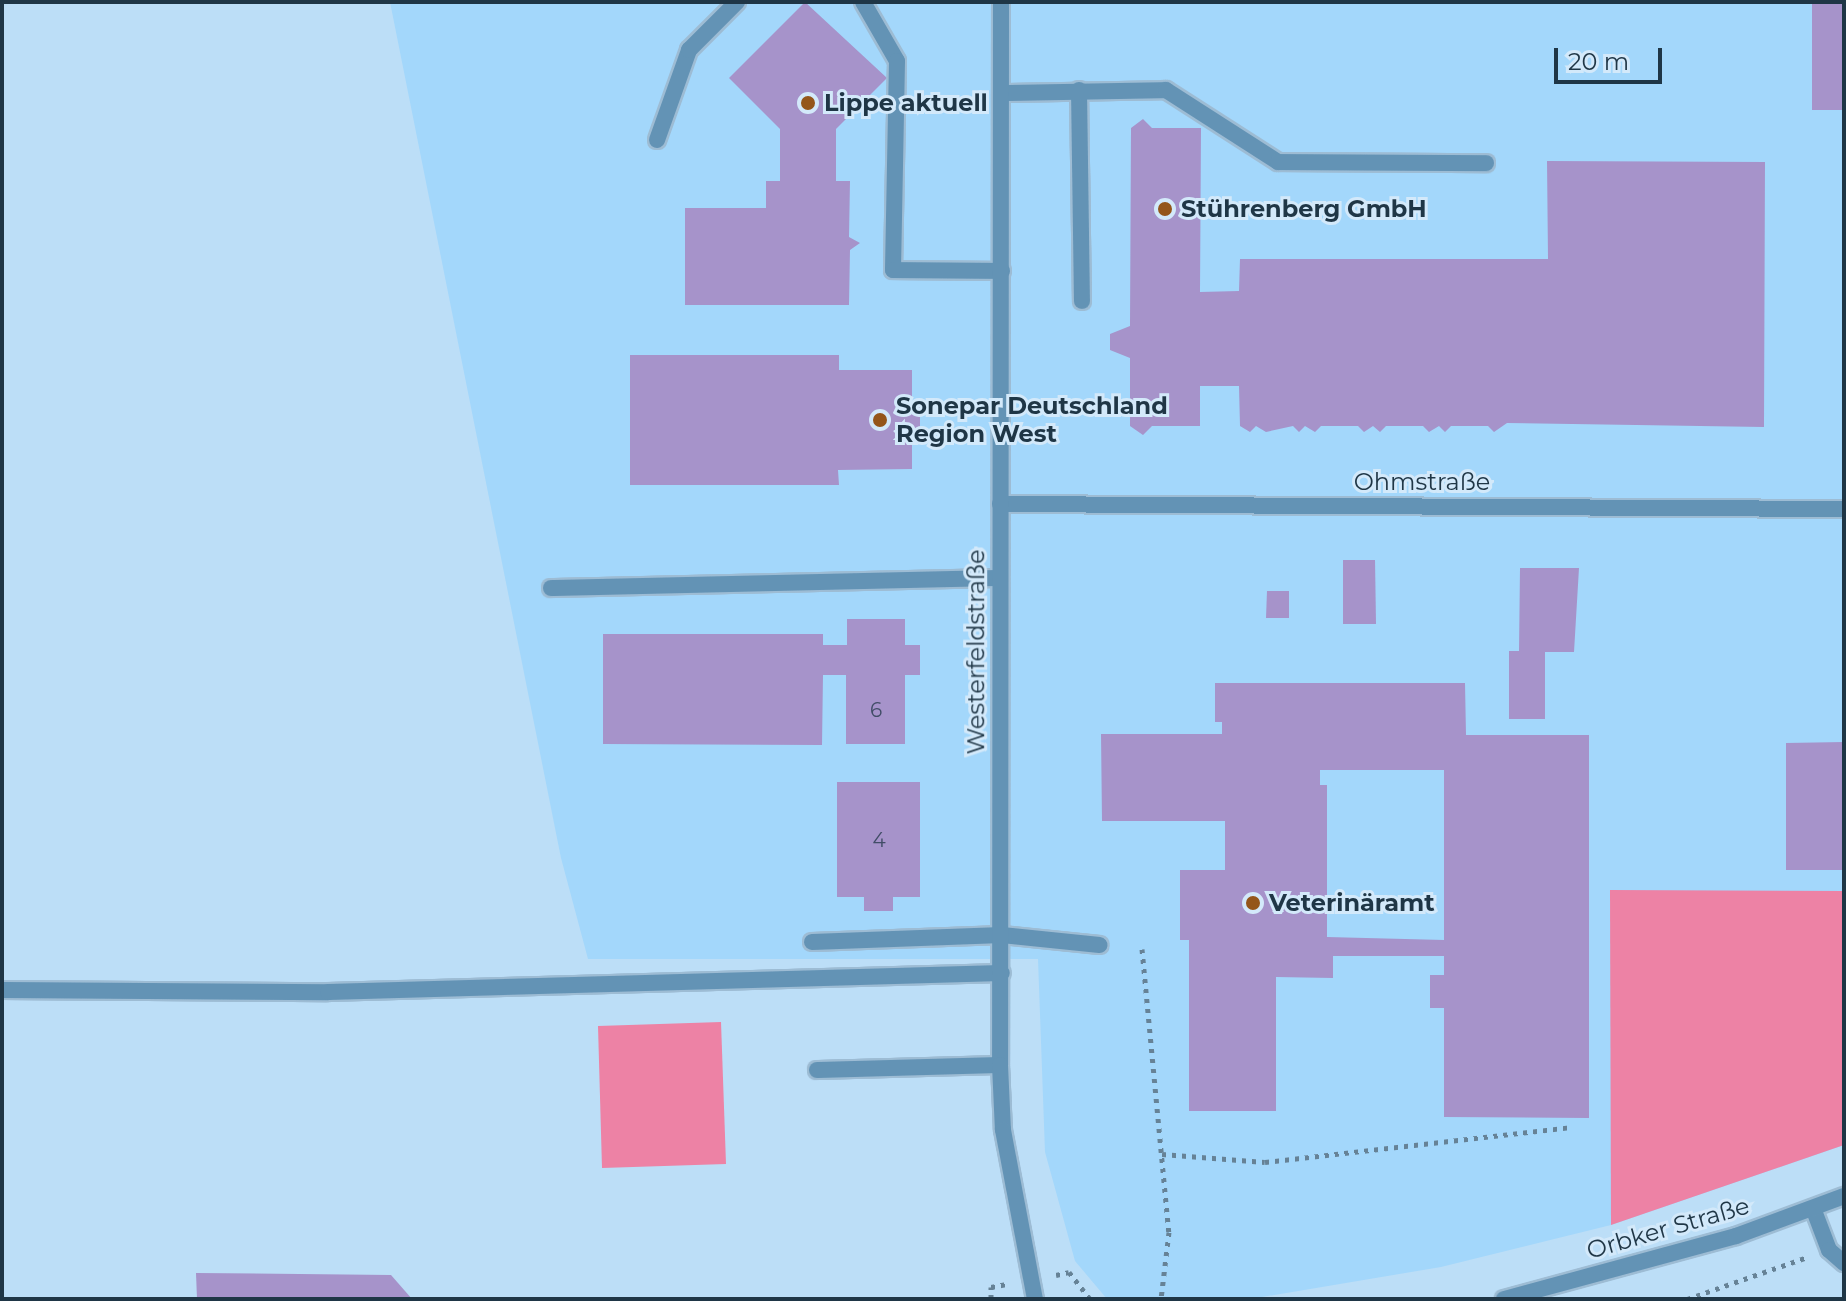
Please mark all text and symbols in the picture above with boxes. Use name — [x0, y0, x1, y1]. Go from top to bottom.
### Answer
scale bar — [1558, 32, 1666, 82]
text: 20 m — [1568, 47, 1629, 76]
place label: Lippe aktuell — [824, 89, 988, 117]
marker: Lippe aktuell — [799, 94, 817, 112]
place label: Stührenberg GmbH — [1181, 195, 1427, 223]
marker: Stührenberg GmbH — [1156, 200, 1174, 218]
place label: Sonepar Deutschland Region West — [896, 392, 1168, 448]
marker: Sonepar Deutschland Region West — [871, 411, 889, 429]
street label: Ohmstraße — [1354, 468, 1490, 496]
street label: Westerfeldstraße — [962, 550, 990, 754]
house number: 6 — [870, 698, 882, 722]
house number: 4 — [872, 828, 886, 852]
place label: Veterinäramt — [1269, 889, 1435, 917]
marker: Veterinäramt — [1244, 894, 1262, 912]
street label: Orbker Straße — [1583, 1191, 1753, 1265]

